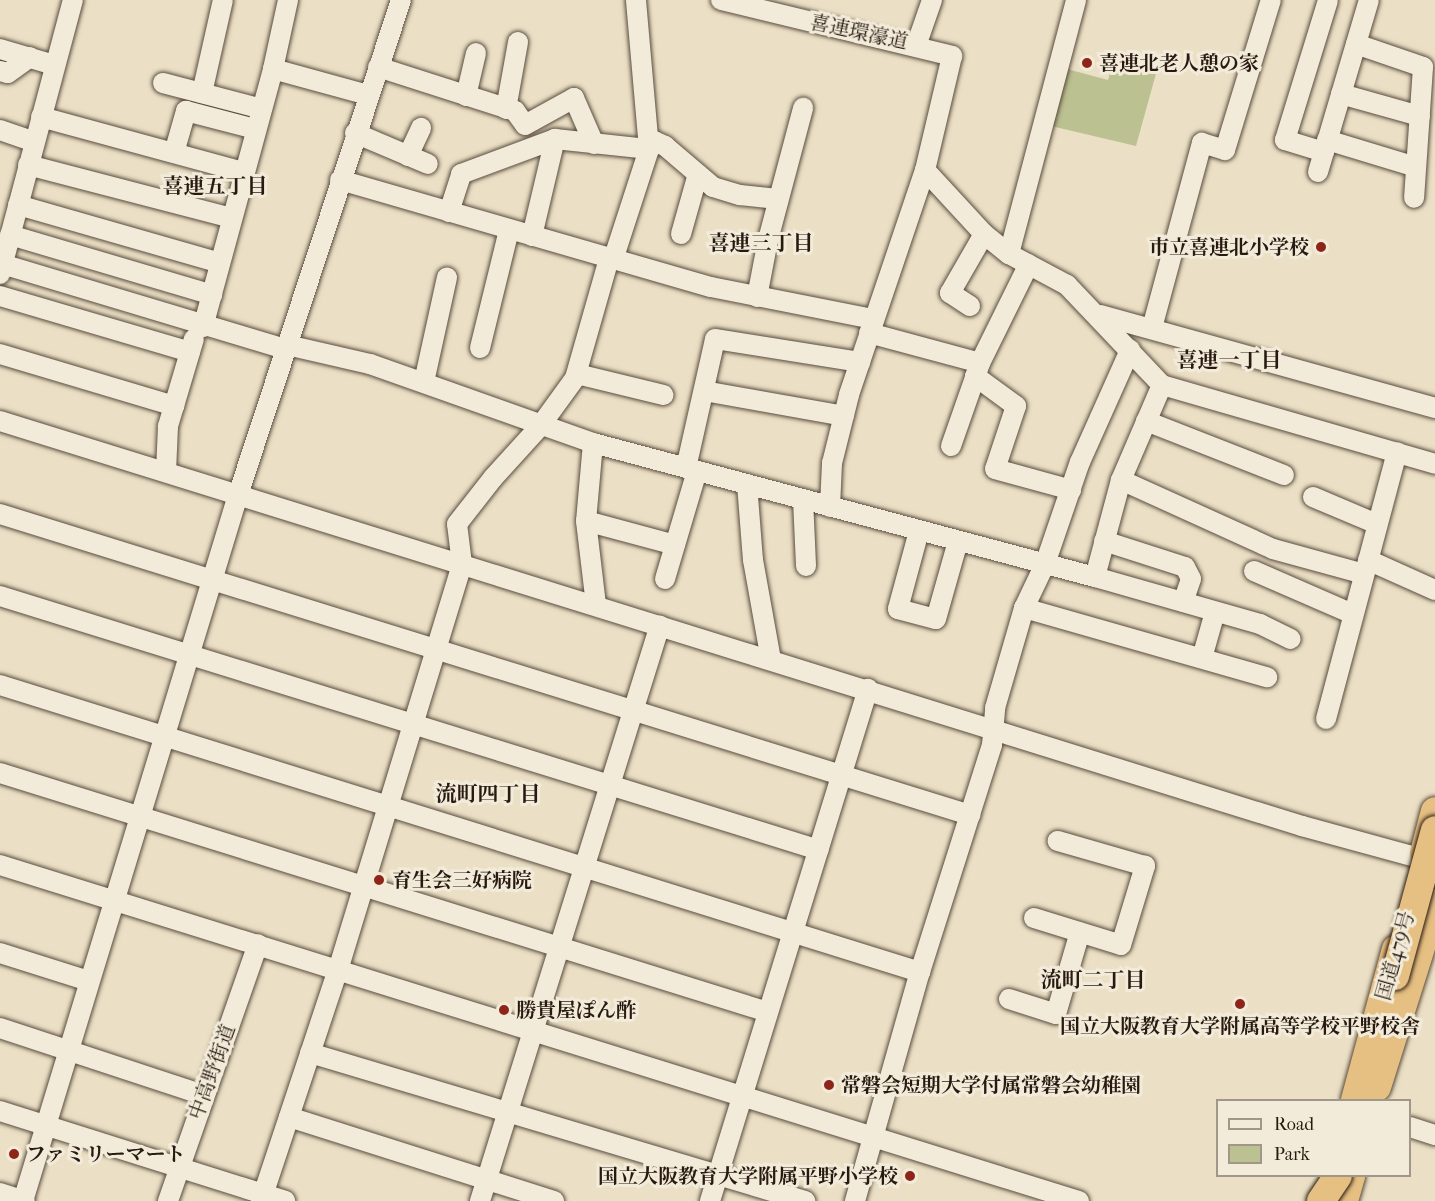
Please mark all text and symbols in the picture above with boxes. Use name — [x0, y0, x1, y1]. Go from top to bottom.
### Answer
street label: 喜連環濠道 — [808, 10, 910, 54]
place label: 喜連北老人憩の家 — [1099, 51, 1259, 75]
marker: 喜連北老人憩の家 — [1080, 56, 1094, 70]
district label: 喜連五丁目 — [163, 173, 267, 199]
district label: 喜連三丁目 — [709, 230, 813, 256]
place label: 市立喜連北小学校 — [1149, 235, 1309, 259]
marker: 市立喜連北小学校 — [1314, 240, 1328, 254]
district label: 喜連一丁目 — [1177, 347, 1281, 373]
district label: 流町四丁目 — [436, 781, 540, 807]
place label: 育生会三好病院 — [392, 868, 532, 892]
marker: 育生会三好病院 — [370, 871, 388, 889]
street label: 国道479号 — [1371, 909, 1419, 1003]
district label: 流町二丁目 — [1041, 967, 1145, 993]
marker: 国立大阪教育大学附属高等学校平野校舎 — [1233, 997, 1247, 1011]
place label: 勝貴屋ぽん酢 — [516, 998, 636, 1022]
marker: 勝貴屋ぽん酢 — [497, 1003, 511, 1017]
place label: 国立大阪教育大学附属高等学校平野校舎 — [1060, 1014, 1420, 1038]
street label: 中高野街道 — [184, 1021, 240, 1123]
place label: 常磐会短期大学付属常磐会幼稚園 — [841, 1073, 1141, 1097]
marker: 常磐会短期大学付属常磐会幼稚園 — [822, 1078, 836, 1092]
legend — [1216, 1099, 1411, 1177]
text: Road — [1274, 1114, 1314, 1135]
place label: ファミリーマート — [26, 1142, 186, 1166]
text: Park — [1274, 1144, 1310, 1165]
marker: ファミリーマート — [7, 1147, 21, 1161]
place label: 国立大阪教育大学附属平野小学校 — [598, 1164, 898, 1188]
marker: 国立大阪教育大学附属平野小学校 — [903, 1169, 917, 1183]

